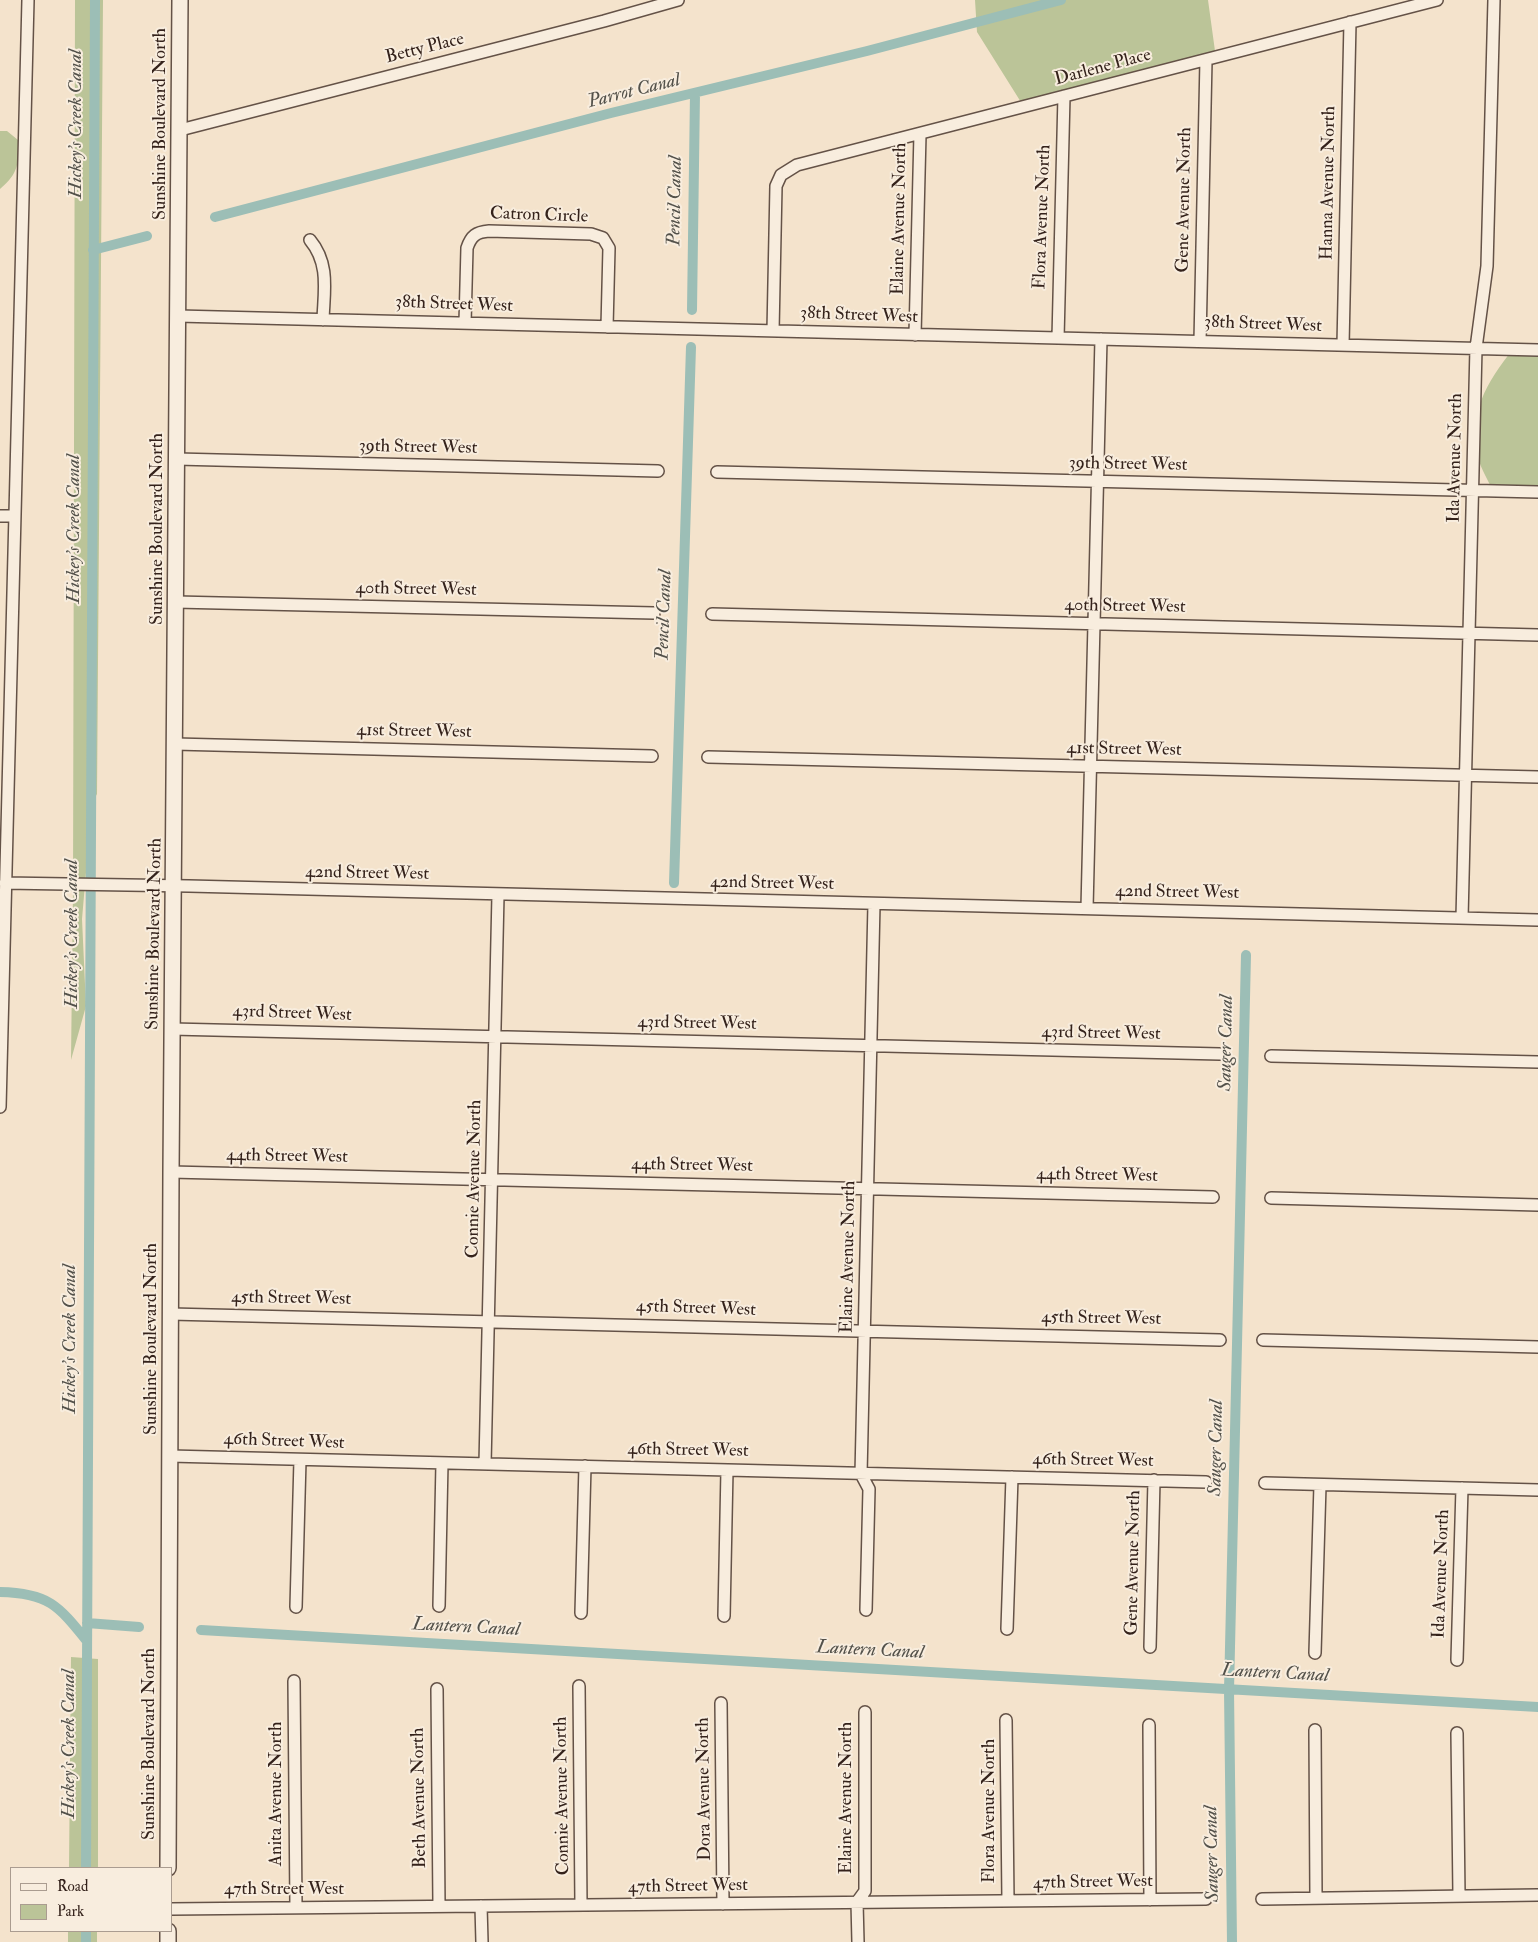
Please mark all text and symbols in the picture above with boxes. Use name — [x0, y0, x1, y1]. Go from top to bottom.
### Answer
street label: Sunshine Boulevard North — [150, 28, 172, 220]
street label: Betty Place — [384, 29, 466, 69]
street label: Darlene Place — [1053, 45, 1153, 91]
water label: Hickey's Creek Canal — [66, 49, 88, 199]
water label: Parrot Canal — [585, 70, 683, 114]
street label: Hanna Avenue North — [1317, 106, 1341, 260]
street label: Gene Avenue North — [1173, 127, 1197, 273]
street label: Elaine Avenue North — [888, 143, 912, 295]
street label: Flora Avenue North — [1030, 144, 1056, 290]
water label: Pencil Canal — [664, 156, 688, 246]
street label: Catron Circle — [489, 203, 589, 229]
street label: 38th Street West — [395, 292, 513, 318]
street label: 38th Street West — [800, 303, 918, 329]
street label: 38th Street West — [1204, 312, 1322, 338]
street label: Ida Avenue North — [1444, 393, 1468, 523]
street label: Sunshine Boulevard North — [147, 433, 169, 625]
street label: 39th Street West — [359, 436, 477, 460]
street label: 39th Street West — [1069, 453, 1187, 477]
water label: Hickey's Creek Canal — [64, 454, 86, 604]
water label: Pencil Canal — [652, 569, 678, 661]
street label: 40th Street West — [355, 578, 477, 602]
street label: 40th Street West — [1064, 595, 1186, 619]
street label: 41st Street West — [356, 720, 472, 744]
street label: 41st Street West — [1066, 738, 1182, 762]
street label: Sunshine Boulevard North — [143, 838, 167, 1030]
water label: Hickey's Creek Canal — [62, 859, 84, 1009]
street label: 42nd Street West — [305, 862, 429, 886]
street label: 42nd Street West — [710, 872, 834, 896]
street label: 42nd Street West — [1115, 881, 1239, 905]
water label: Sauger Canal — [1215, 995, 1239, 1091]
street label: 43rd Street West — [232, 1001, 352, 1027]
street label: 43rd Street West — [637, 1012, 757, 1036]
street label: 43rd Street West — [1041, 1022, 1161, 1046]
street label: Connie Avenue North — [463, 1099, 487, 1259]
street label: 44th Street West — [226, 1145, 348, 1169]
street label: 44th Street West — [631, 1154, 753, 1178]
street label: 44th Street West — [1036, 1164, 1158, 1188]
street label: Elaine Avenue North — [837, 1181, 861, 1333]
street label: Sunshine Boulevard North — [141, 1243, 163, 1435]
water label: Hickey's Creek Canal — [60, 1264, 82, 1414]
street label: 45th Street West — [231, 1287, 351, 1311]
street label: 45th Street West — [636, 1296, 756, 1322]
street label: 45th Street West — [1041, 1307, 1161, 1331]
water label: Sauger Canal — [1205, 1400, 1229, 1496]
street label: 46th Street West — [223, 1429, 345, 1455]
street label: 46th Street West — [627, 1439, 749, 1463]
street label: 46th Street West — [1032, 1449, 1154, 1473]
street label: Gene Avenue North — [1122, 1490, 1146, 1636]
street label: Ida Avenue North — [1429, 1509, 1455, 1639]
water label: Lantern Canal — [412, 1614, 520, 1642]
water label: Lantern Canal — [816, 1637, 924, 1665]
street label: Sunshine Boulevard North — [139, 1648, 161, 1840]
water label: Lantern Canal — [1221, 1660, 1329, 1688]
water label: Hickey's Creek Canal — [59, 1669, 81, 1819]
street label: Connie Avenue North — [551, 1716, 575, 1876]
street label: Dora Avenue North — [693, 1717, 717, 1861]
street label: Anita Avenue North — [266, 1722, 288, 1866]
street label: Elaine Avenue North — [836, 1722, 858, 1874]
street label: Beth Avenue North — [408, 1728, 432, 1868]
street label: Flora Avenue North — [979, 1739, 1001, 1883]
water label: Sauger Canal — [1201, 1806, 1225, 1902]
legend — [10, 1867, 172, 1932]
street label: 47th Street West — [1033, 1871, 1153, 1895]
street label: 47th Street West — [628, 1875, 748, 1899]
text: Road — [57, 1877, 88, 1896]
street label: 47th Street West — [224, 1879, 344, 1901]
text: Park — [57, 1902, 84, 1921]

